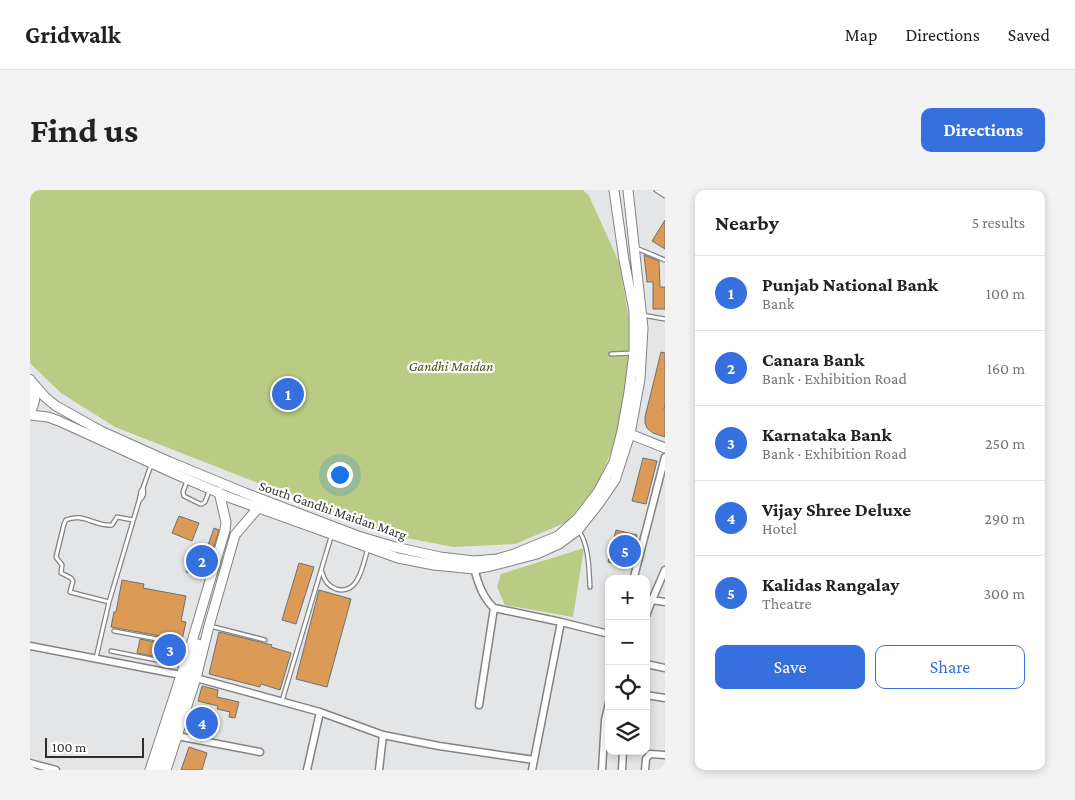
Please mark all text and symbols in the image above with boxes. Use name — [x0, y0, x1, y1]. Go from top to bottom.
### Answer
text: Gridwalk — [25, 21, 121, 48]
text: Map — [845, 25, 877, 45]
text: Directions — [905, 25, 980, 45]
text: Saved — [1008, 25, 1050, 45]
button: Directions — [921, 108, 1045, 152]
text: Find us — [30, 111, 138, 150]
text: Nearby — [715, 211, 779, 235]
text: 5 results — [972, 214, 1025, 231]
text: Punjab National Bank — [762, 274, 938, 295]
text: 1 — [728, 285, 734, 302]
text: 100 m — [986, 285, 1025, 302]
text: Bank — [762, 295, 794, 312]
text: Canara Bank — [762, 349, 865, 370]
park label: Gandhi Maidan — [409, 358, 493, 374]
text: 2 — [727, 360, 735, 377]
text: 160 m — [987, 360, 1025, 377]
text: Bank · Exhibition Road — [762, 370, 907, 387]
pin: 1 — [272, 375, 304, 413]
text: Karnataka Bank — [762, 424, 892, 445]
text: 3 — [727, 435, 735, 452]
text: 250 m — [985, 435, 1025, 452]
text: Bank · Exhibition Road — [762, 445, 907, 462]
your location — [327, 462, 353, 488]
street label: South Gandhi Maidan Marg — [257, 477, 409, 543]
text: Vijay Shree Deluxe — [762, 499, 911, 520]
text: 4 — [727, 510, 735, 527]
text: 290 m — [984, 510, 1025, 527]
text: Hotel — [762, 520, 797, 537]
pin: 5 — [609, 532, 641, 570]
pin: 2 — [186, 542, 218, 580]
text: Kalidas Rangalay — [762, 574, 900, 595]
map controls — [605, 575, 650, 755]
button: + — [605, 575, 650, 620]
text: 5 — [727, 585, 735, 602]
text: 300 m — [983, 585, 1025, 602]
text: Theatre — [762, 595, 811, 612]
button: − — [605, 620, 650, 665]
pin: 3 — [154, 631, 186, 669]
button: Save — [715, 645, 865, 689]
button: Share — [875, 645, 1025, 689]
button: locate — [605, 665, 650, 710]
pin: 4 — [186, 704, 218, 742]
button: layers — [605, 710, 650, 755]
scale bar — [45, 735, 144, 758]
text: 100 m — [52, 739, 86, 755]

